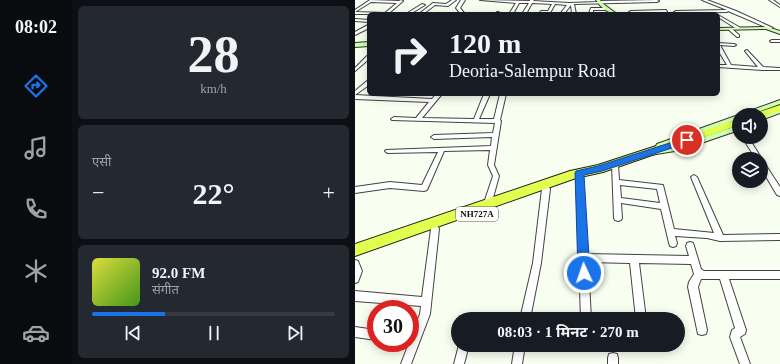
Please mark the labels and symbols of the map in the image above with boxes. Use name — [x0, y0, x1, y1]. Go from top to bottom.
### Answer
pin — [670, 123, 704, 157]
road number: NH727A — [456, 207, 498, 221]
position arrow — [563, 252, 605, 294]
speed limit sign: 30 — [367, 300, 419, 352]

